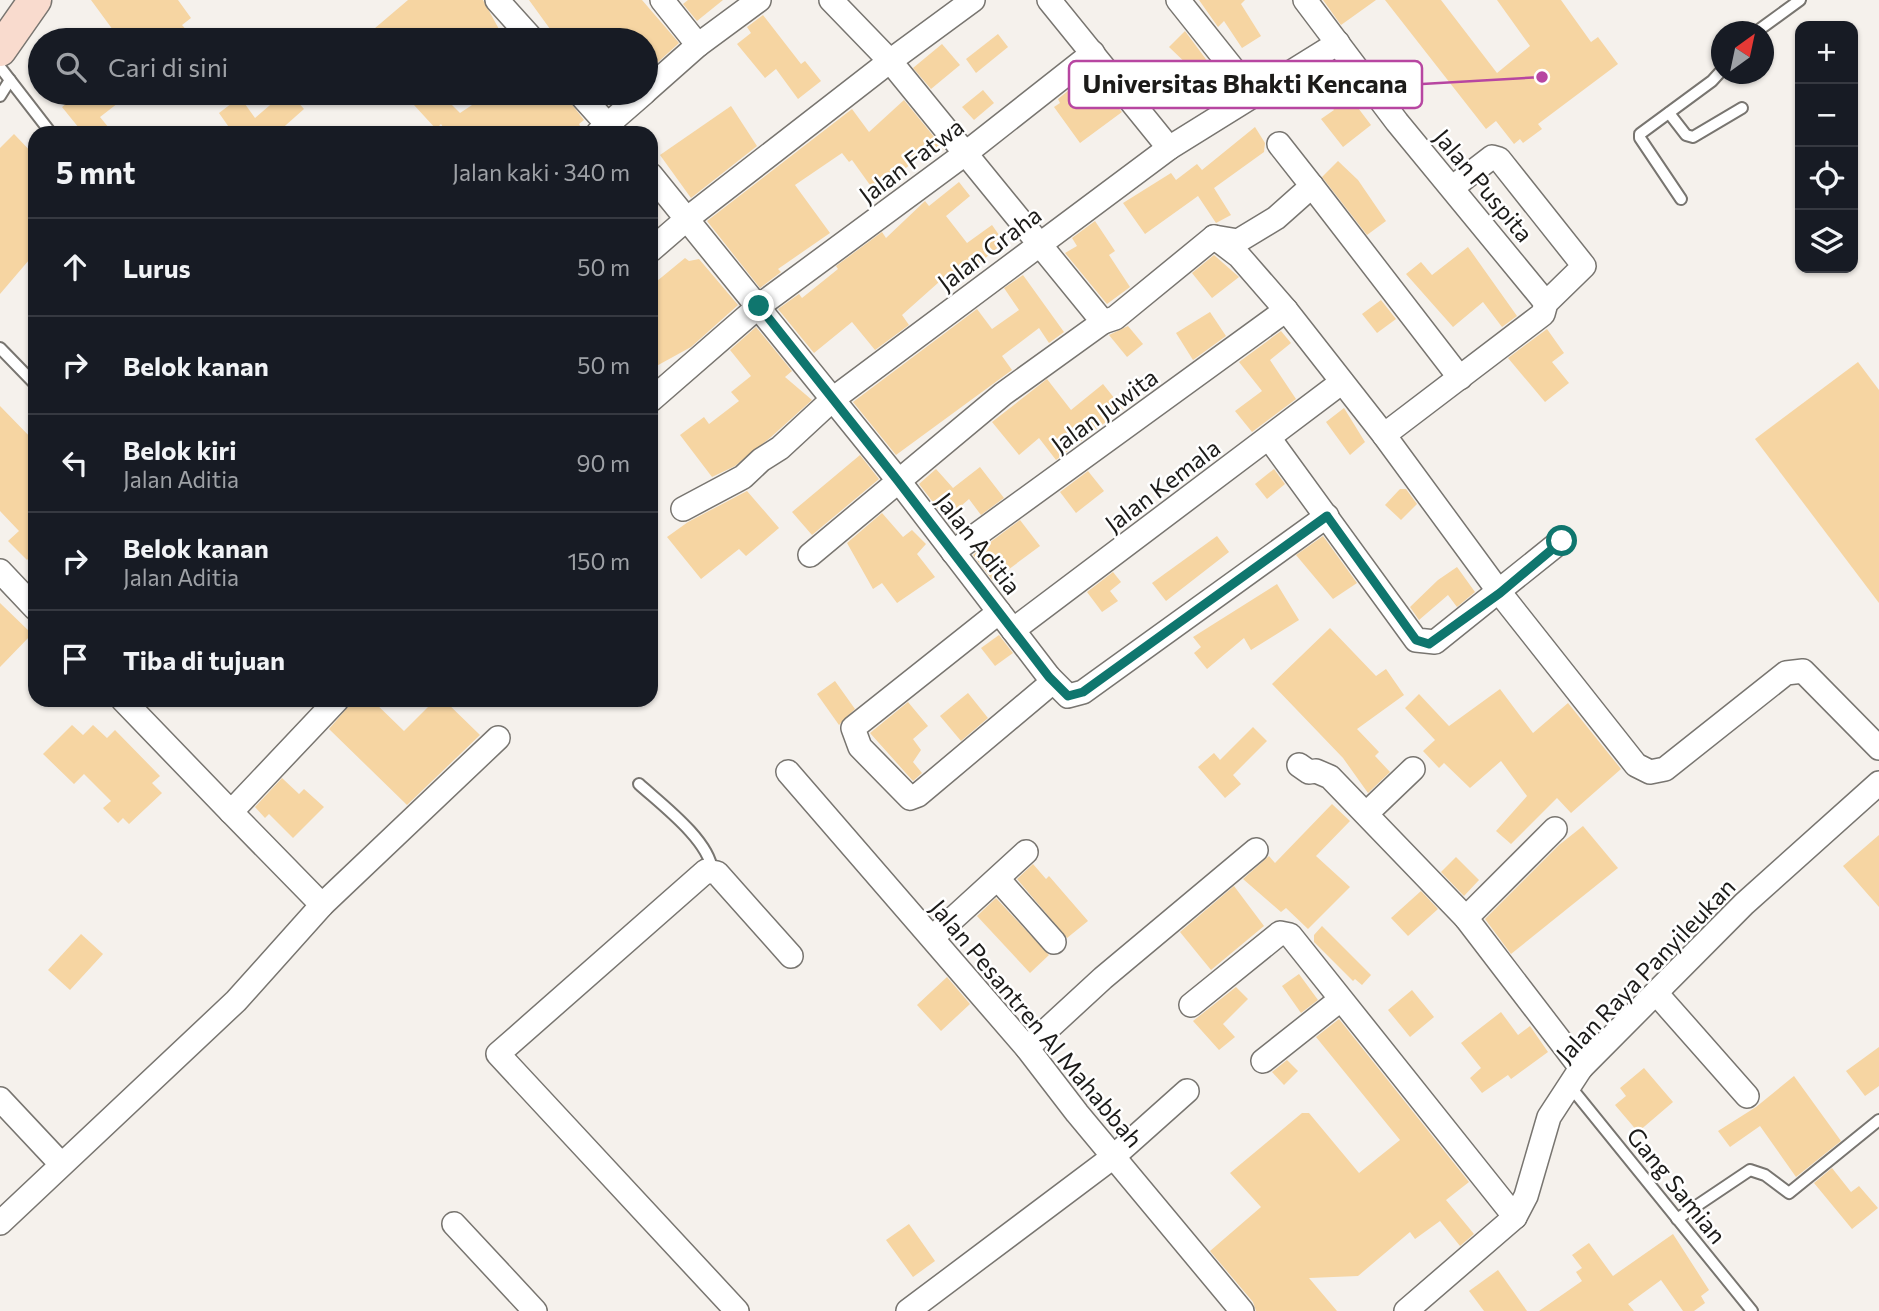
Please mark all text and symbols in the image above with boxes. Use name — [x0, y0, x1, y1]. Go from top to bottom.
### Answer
north arrow — [1711, 21, 1774, 84]
map controls — [1795, 21, 1858, 273]
button: + — [1795, 21, 1858, 84]
search box — [28, 28, 658, 105]
icon: search — [52, 48, 90, 86]
text: Cari di sini — [108, 51, 228, 82]
callout: Universitas Bhakti Kencana — [1069, 61, 1422, 108]
text: Universitas Bhakti Kencana — [1083, 67, 1407, 98]
button: − — [1795, 84, 1858, 147]
street label: Jalan Fatwa — [853, 111, 969, 209]
street label: Jalan Puspita — [1428, 123, 1540, 247]
button: locate — [1795, 147, 1858, 210]
text: 5 mnt — [56, 153, 135, 190]
text: Jalan kaki · 340 m — [452, 158, 630, 186]
street label: Jalan Graha — [931, 200, 1047, 296]
button: layers — [1795, 210, 1858, 273]
icon: ahead — [56, 248, 94, 286]
text: Lurus — [123, 252, 191, 283]
text: 50 m — [577, 253, 630, 281]
route end — [743, 290, 774, 321]
icon: right — [56, 346, 94, 384]
text: Belok kanan — [123, 350, 269, 381]
text: 50 m — [577, 351, 630, 379]
street label: Jalan Juwita — [1045, 362, 1163, 458]
street label: Jalan Kemala — [1099, 432, 1225, 538]
text: Belok kiri — [123, 434, 237, 465]
icon: left — [56, 444, 94, 482]
text: 90 m — [577, 449, 630, 477]
text: Jalan Aditia — [123, 465, 239, 493]
street label: Jalan Aditia — [930, 486, 1028, 600]
route start — [1546, 525, 1577, 556]
text: Belok kanan — [123, 532, 269, 563]
icon: right — [56, 542, 94, 580]
text: 150 m — [567, 547, 630, 575]
text: Jalan Aditia — [123, 563, 239, 591]
icon: arrive — [56, 640, 94, 678]
text: Tiba di tujuan — [123, 644, 285, 675]
street label: Jalan Raya Panyileukan — [1549, 872, 1741, 1068]
street label: Jalan Pesantren Al Mahabbah — [925, 893, 1149, 1153]
street label: Gang Samian — [1621, 1121, 1733, 1249]

